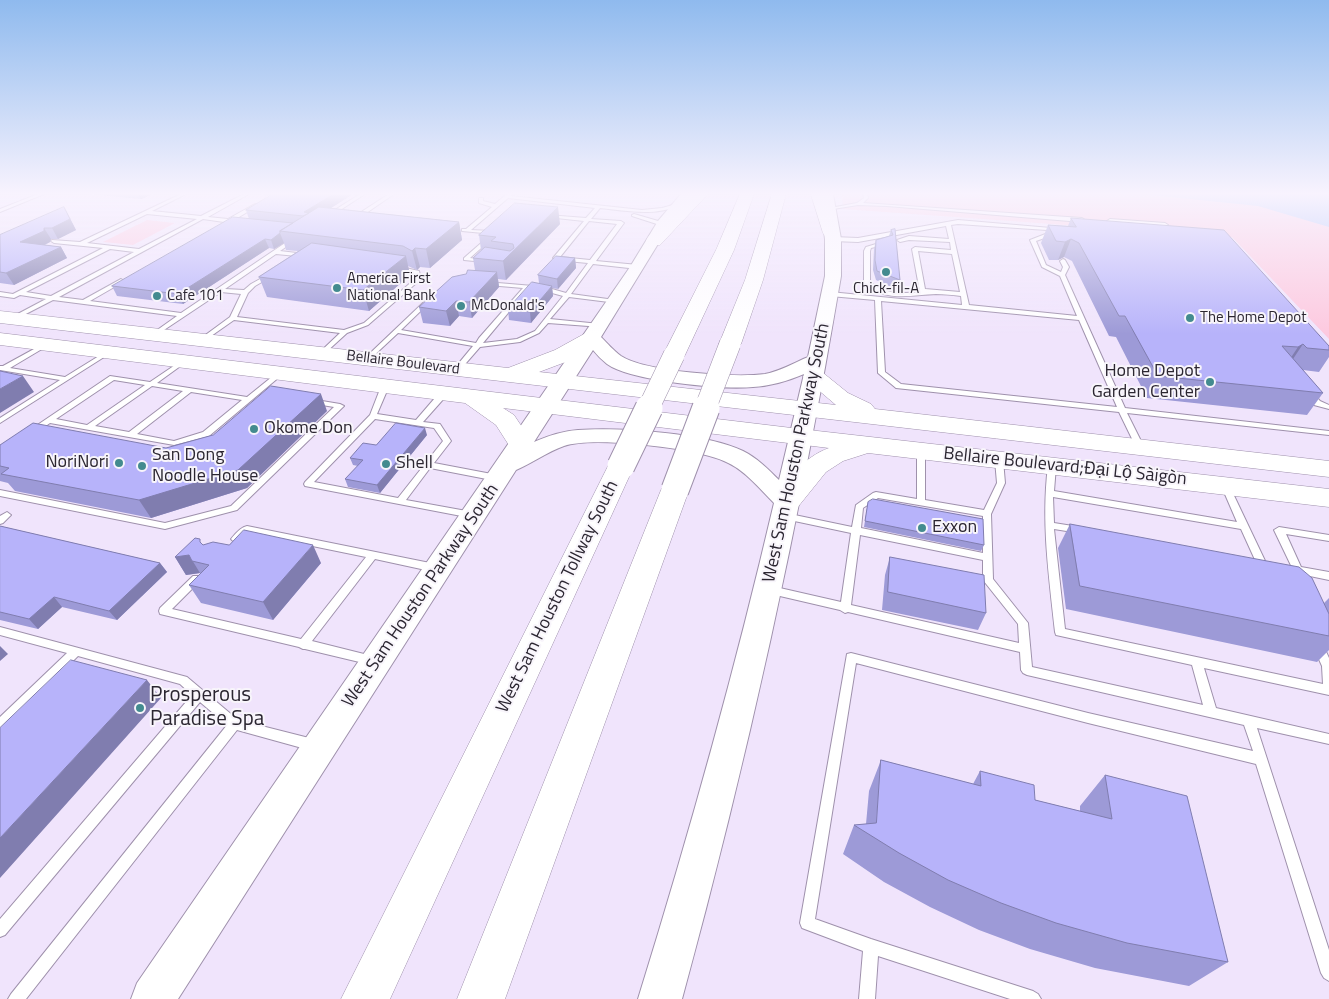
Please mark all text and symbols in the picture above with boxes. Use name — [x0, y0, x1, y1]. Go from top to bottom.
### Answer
marker: Chick-fil-A — [880, 266, 892, 278]
place label: America First National Bank — [347, 270, 435, 305]
place label: Chick-fil-A — [853, 280, 919, 298]
marker: America First National Bank — [331, 282, 343, 294]
place label: Cafe 101 — [167, 287, 224, 305]
marker: Cafe 101 — [151, 290, 163, 302]
place label: McDonald's — [471, 297, 545, 315]
marker: McDonald's — [455, 300, 467, 312]
place label: The Home Depot — [1200, 309, 1306, 327]
marker: The Home Depot — [1184, 312, 1196, 324]
street label: West Sam Houston Parkway South — [759, 321, 835, 585]
street label: Bellaire Boulevard — [345, 347, 461, 379]
place label: Home Depot Garden Center — [1092, 361, 1200, 404]
marker: Home Depot Garden Center — [1204, 376, 1216, 388]
place label: Okome Don — [264, 418, 353, 440]
marker: Okome Don — [248, 423, 260, 435]
street label: Bellaire Boulevard;Đại Lộ Sàigòn — [942, 443, 1188, 491]
place label: San Dong Noodle House — [152, 445, 258, 488]
place label: NoriNori — [45, 452, 109, 474]
place label: Shell — [396, 453, 433, 475]
marker: NoriNori — [113, 457, 125, 469]
marker: Shell — [380, 458, 392, 470]
marker: San Dong Noodle House — [136, 460, 148, 472]
street label: West Sam Houston Tollway South — [492, 477, 624, 717]
street label: West Sam Houston Parkway South — [338, 480, 504, 712]
place label: Exxon — [932, 517, 977, 539]
marker: Exxon — [916, 522, 928, 534]
place label: Prosperous Paradise Spa — [150, 683, 264, 733]
marker: Prosperous Paradise Spa — [134, 702, 146, 714]

